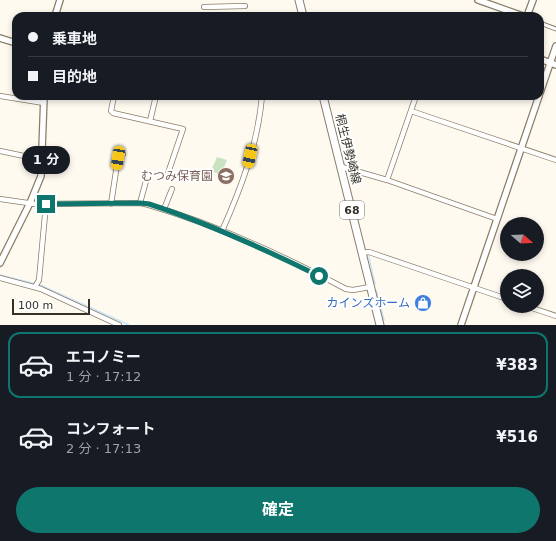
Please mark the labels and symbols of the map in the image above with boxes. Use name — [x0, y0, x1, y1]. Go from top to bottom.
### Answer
street label: 桐生伊勢崎線 — [332, 112, 364, 186]
car — [242, 143, 258, 169]
car — [110, 145, 126, 171]
callout: 1 分 — [22, 146, 70, 174]
school or university icon: むつみ保育園 — [216, 166, 236, 186]
place label: むつみ保育園 — [141, 169, 213, 183]
route end — [37, 195, 55, 213]
road number: 68 — [340, 201, 364, 219]
north arrow — [500, 217, 544, 261]
route start — [310, 267, 328, 285]
shop icon: カインズホーム — [413, 293, 433, 313]
place label: カインズホーム — [327, 296, 410, 310]
scale bar — [12, 297, 90, 316]

